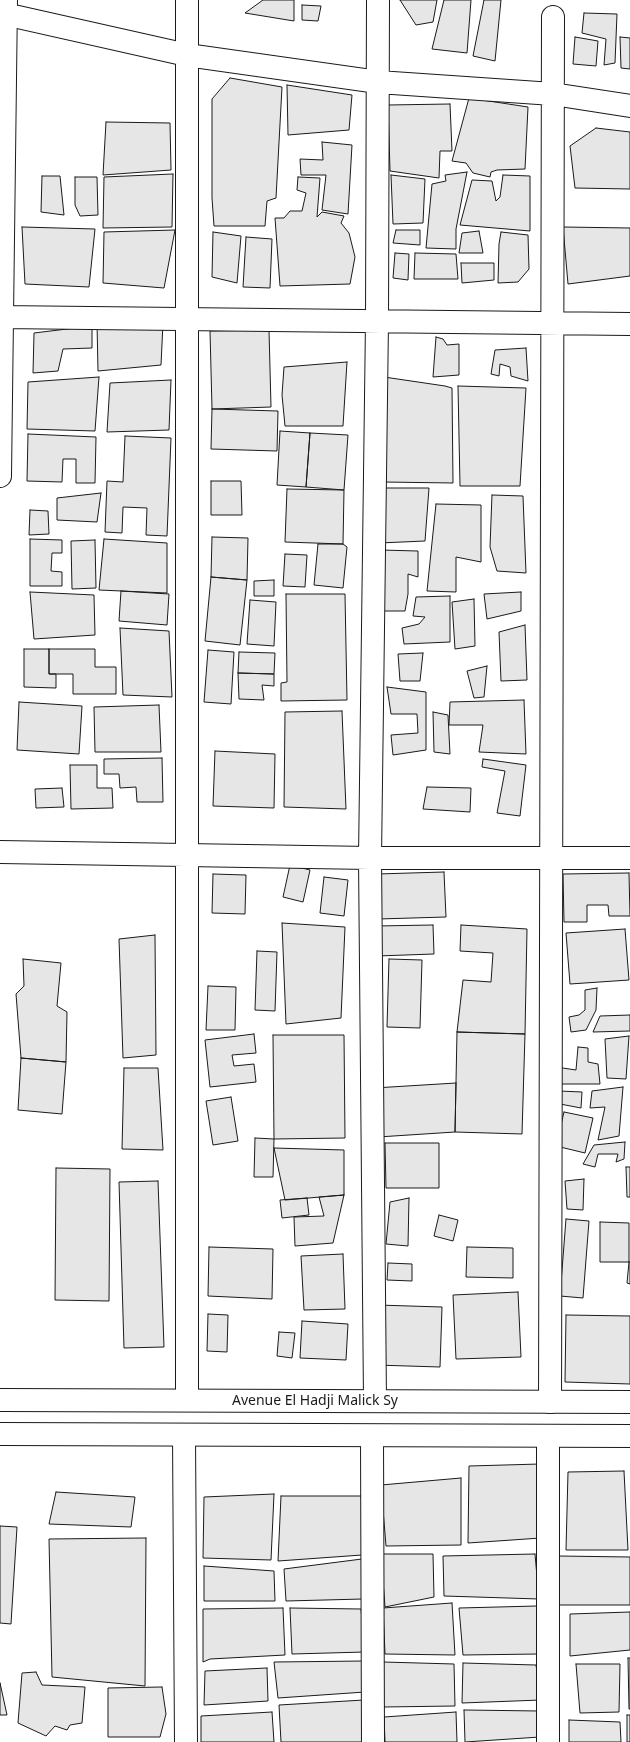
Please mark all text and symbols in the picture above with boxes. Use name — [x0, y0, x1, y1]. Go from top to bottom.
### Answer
street label: Avenue El Hadji Malick Sy — [232, 1393, 398, 1409]

